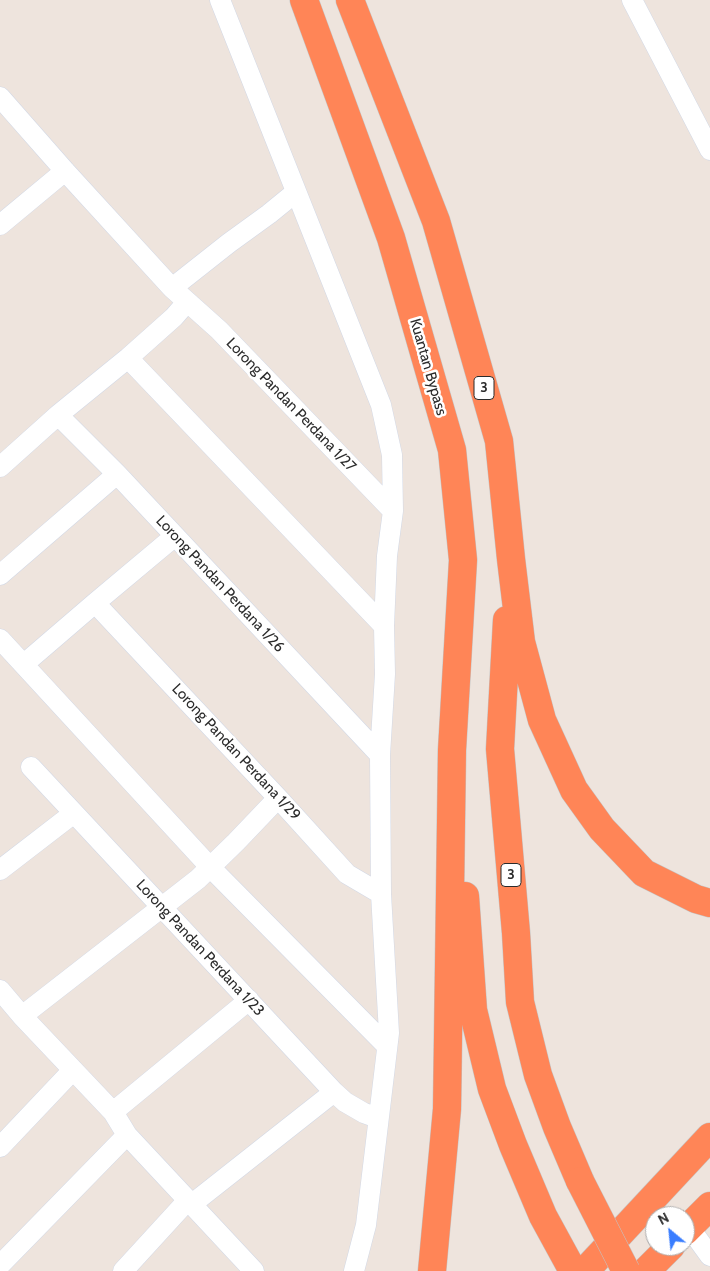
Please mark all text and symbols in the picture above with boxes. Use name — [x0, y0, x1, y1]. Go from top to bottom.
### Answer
street label: Kuantan Bypass — [406, 317, 450, 417]
street label: Lorong Pandan Perdana 1/27 — [222, 334, 360, 476]
road number: 3 — [474, 376, 494, 399]
street label: Lorong Pandan Perdana 1/26 — [152, 512, 288, 656]
street label: Lorong Pandan Perdana 1/29 — [168, 680, 304, 824]
road number: 3 — [501, 864, 521, 886]
street label: Lorong Pandan Perdana 1/23 — [132, 876, 268, 1020]
north arrow — [645, 1206, 695, 1256]
text: N — [655, 1208, 672, 1229]

